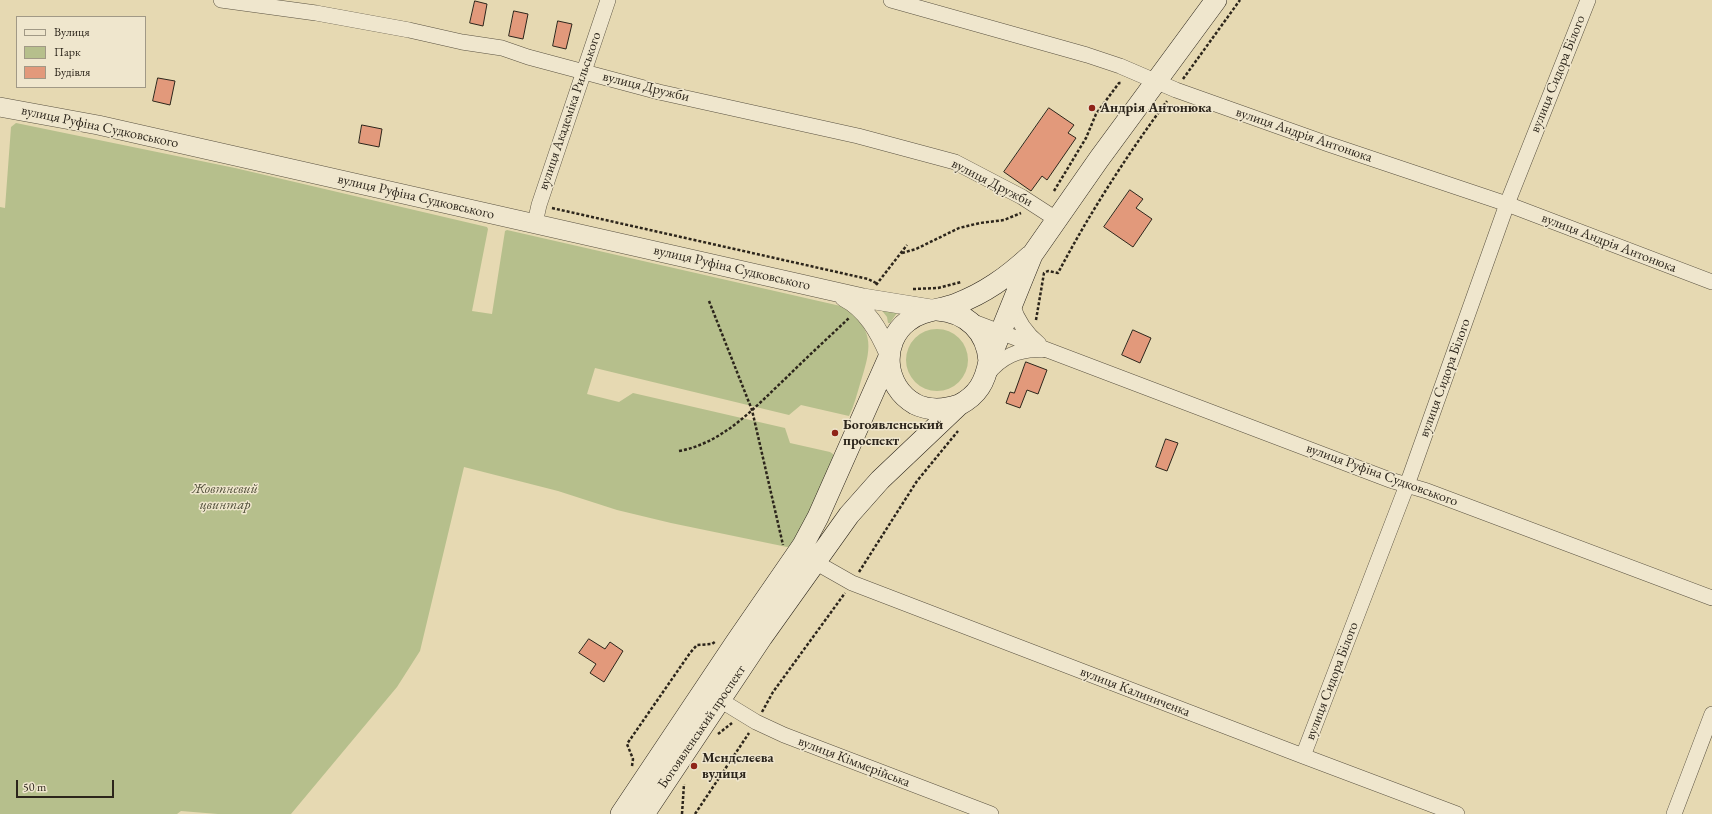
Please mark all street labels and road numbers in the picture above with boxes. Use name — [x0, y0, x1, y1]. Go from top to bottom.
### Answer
street label: вулиця Сидора Білого — [1527, 13, 1589, 135]
street label: вулиця Академіка Рильського — [535, 30, 605, 192]
street label: вулиця Дружби — [601, 68, 691, 106]
street label: вулиця Руфіна Судковського — [20, 102, 180, 152]
street label: вулиця Андрія Антонюка — [1234, 104, 1374, 166]
street label: вулиця Дружби — [949, 155, 1035, 211]
street label: вулиця Руфіна Судковського — [336, 171, 496, 223]
street label: вулиця Андрія Антонюка — [1539, 209, 1679, 277]
street label: вулиця Руфіна Судковського — [652, 242, 812, 294]
street label: вулиця Сидора Білого — [1416, 316, 1474, 440]
street label: вулиця Руфіна Судковського — [1304, 440, 1460, 510]
street label: вулиця Сидора Білого — [1302, 620, 1362, 742]
street label: Богоявленський проспект — [654, 662, 750, 792]
street label: вулиця Калиниченка — [1078, 663, 1192, 721]
street label: вулиця Кіммерійська — [796, 733, 912, 791]

